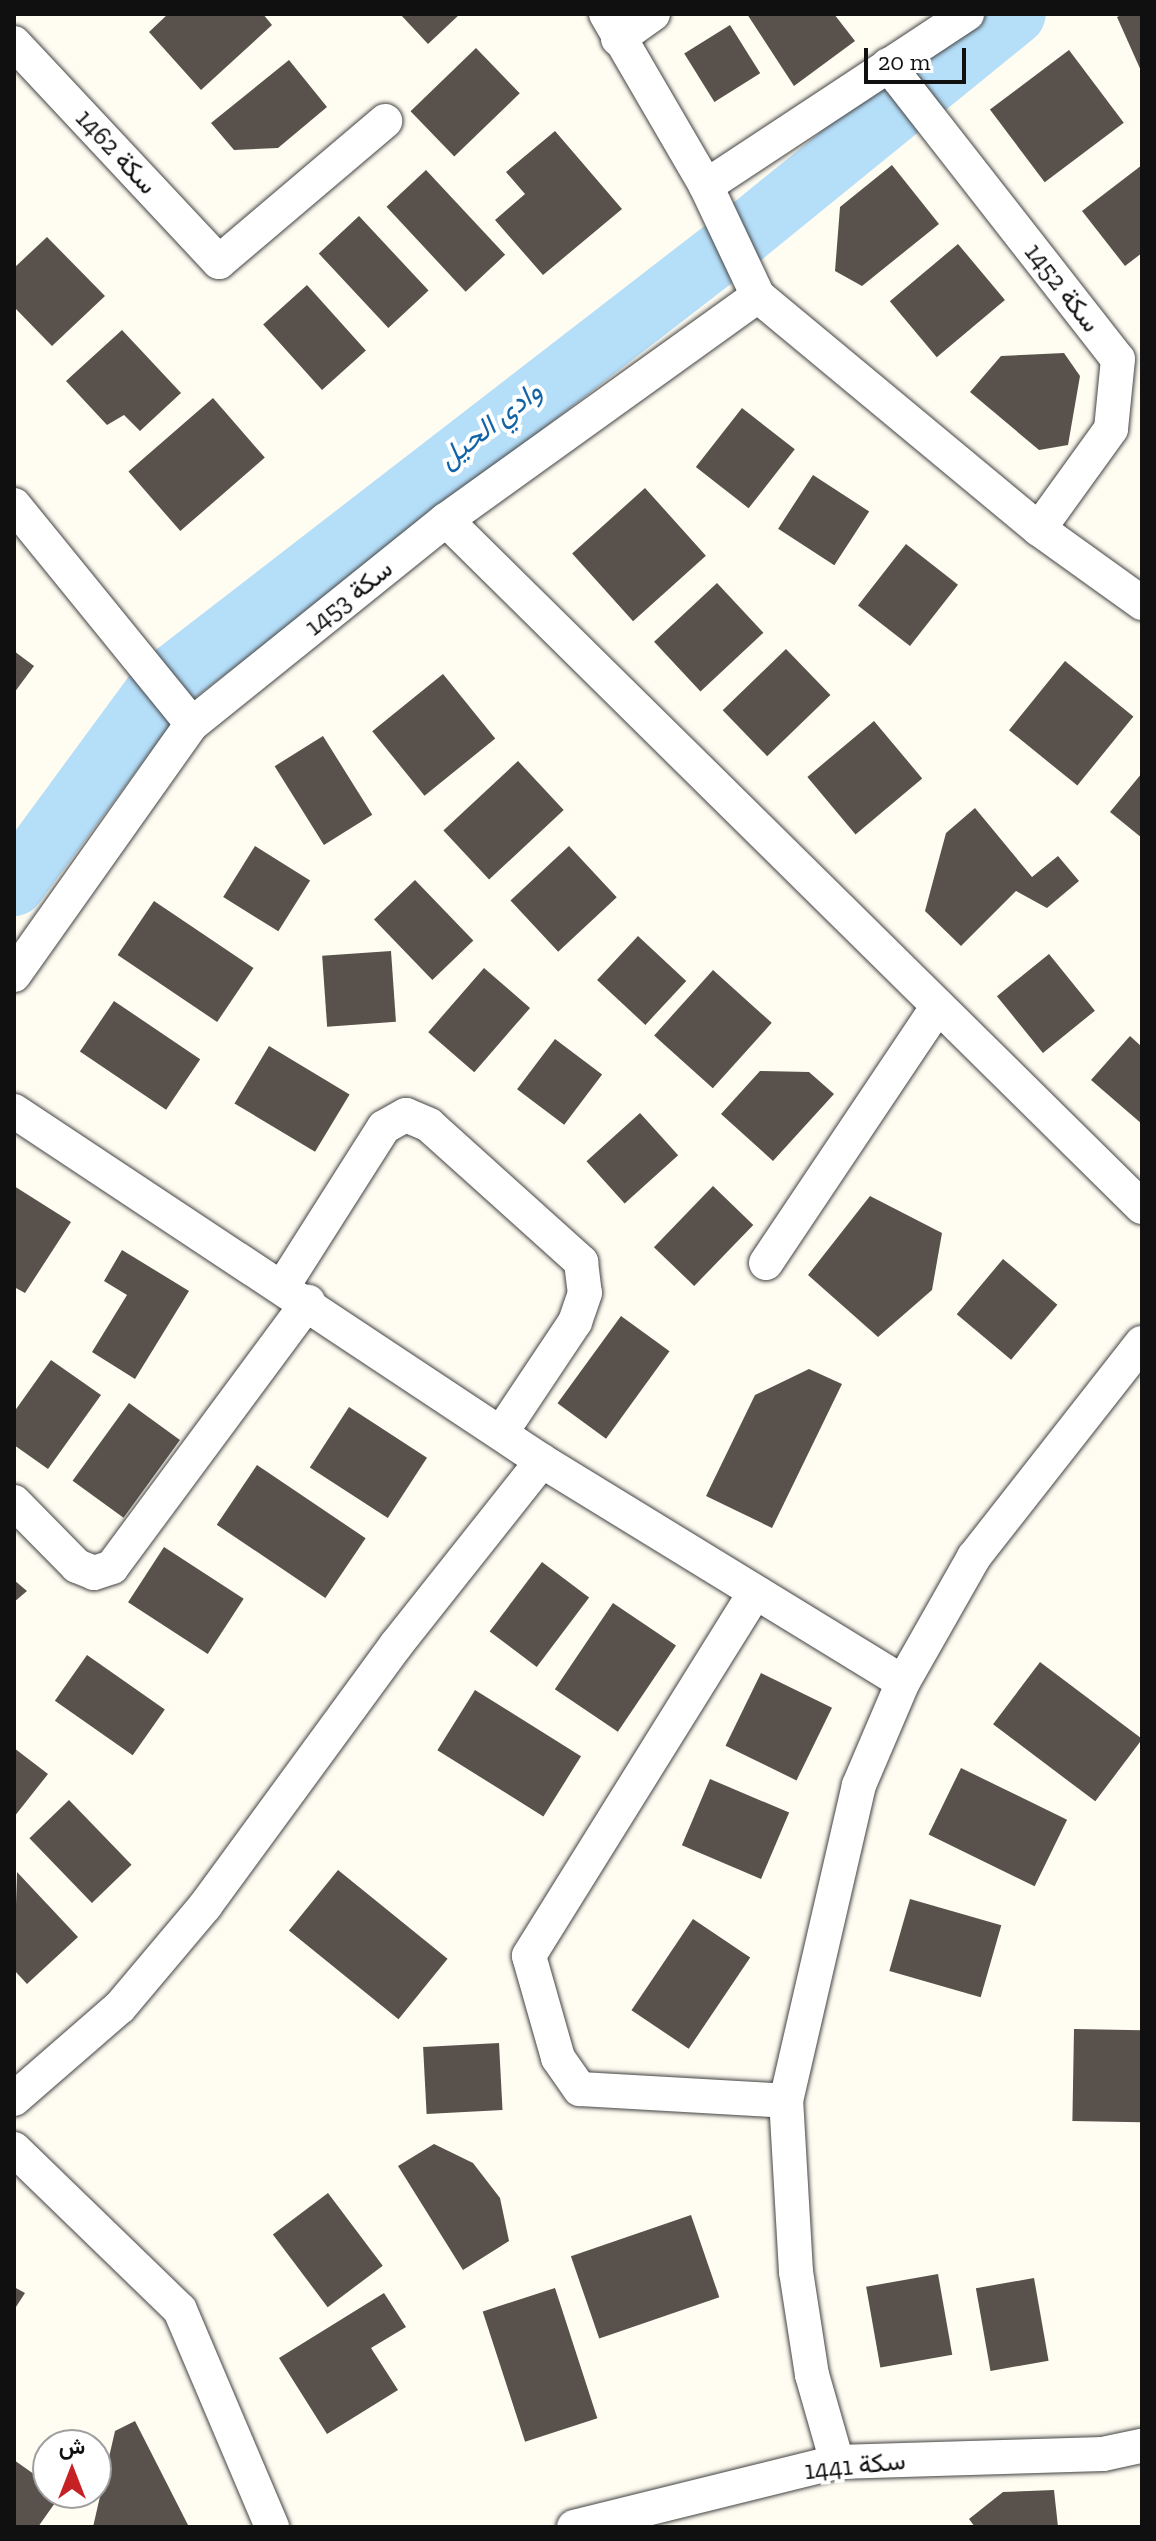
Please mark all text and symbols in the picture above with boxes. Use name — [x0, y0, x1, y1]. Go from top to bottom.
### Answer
scale bar — [868, 32, 970, 82]
text: 20 m — [878, 47, 930, 76]
street label: سكة 1462 — [69, 103, 163, 201]
street label: سكة 1452 — [1018, 237, 1106, 339]
water label: وادي الحيل — [432, 374, 548, 476]
street label: سكة 1453 — [299, 553, 399, 643]
north arrow — [32, 2429, 112, 2509]
text: ش — [59, 2433, 85, 2460]
street label: سكة 1441 — [803, 2445, 907, 2487]

